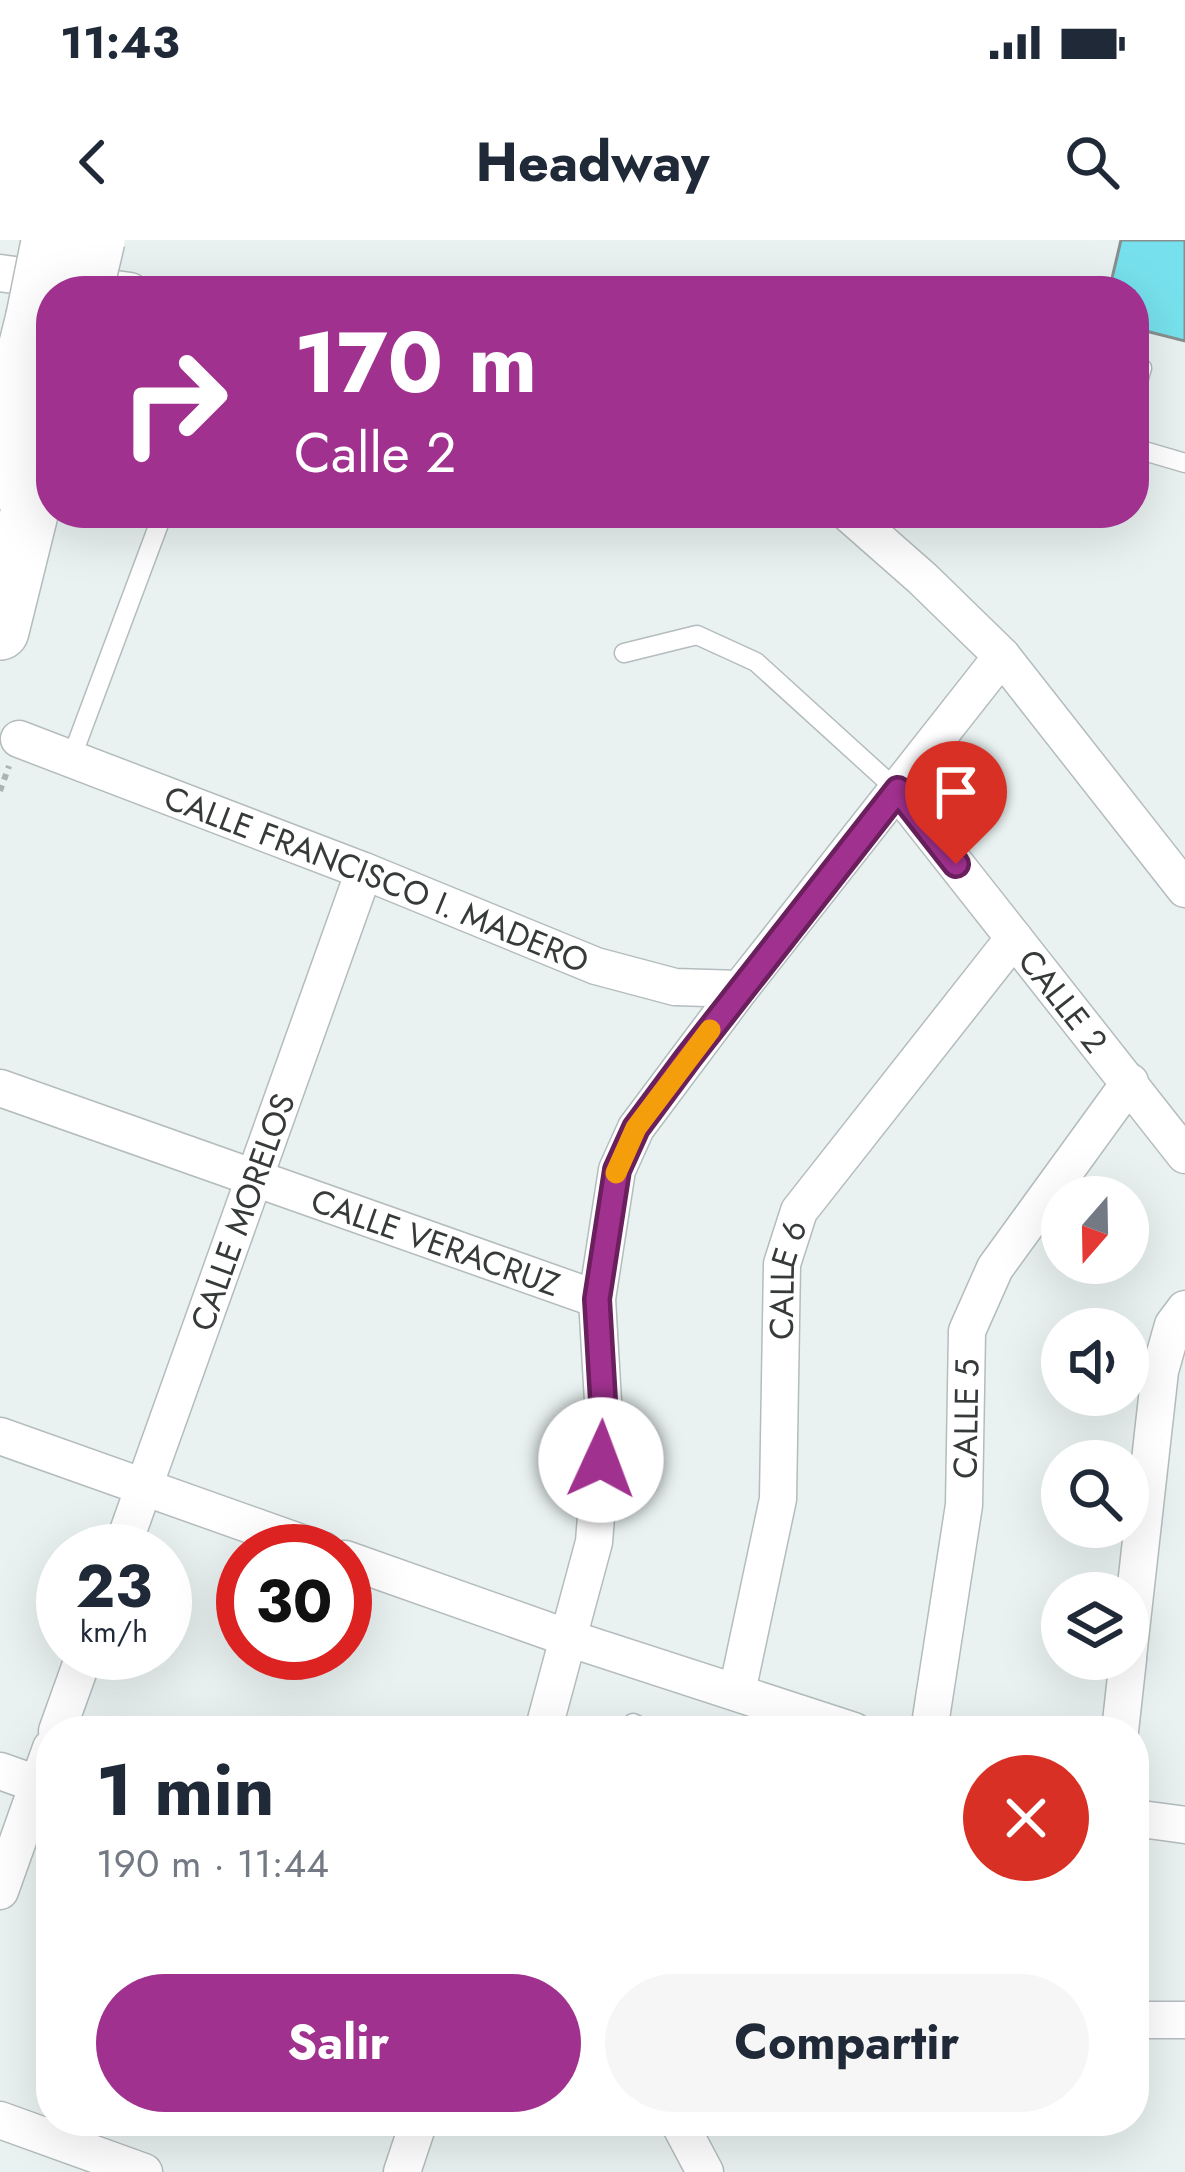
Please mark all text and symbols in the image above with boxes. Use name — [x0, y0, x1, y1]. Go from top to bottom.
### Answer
text: 11:43 — [60, 10, 180, 75]
text: Headway — [476, 123, 709, 201]
icon: back — [60, 129, 126, 195]
icon: search — [1059, 129, 1125, 195]
text: 170 m — [294, 302, 537, 424]
icon: right — [96, 324, 252, 480]
text: Calle 2 — [294, 414, 457, 492]
pin — [905, 741, 1007, 864]
icon: arrive — [923, 759, 989, 825]
street label: CALLE FRANCISCO I. MADERO — [158, 774, 596, 985]
street label: CALLE 2 — [1007, 939, 1119, 1063]
street label: CALLE MORELOS — [179, 1087, 307, 1337]
north arrow — [1041, 1176, 1149, 1284]
map controls — [1041, 1176, 1149, 1680]
street label: CALLE VERACRUZ — [305, 1177, 566, 1308]
street label: CALLE 6 — [758, 1214, 819, 1340]
button: sound — [1041, 1308, 1149, 1416]
street label: CALLE 5 — [941, 1358, 991, 1479]
position arrow — [538, 1397, 664, 1523]
button: search — [1041, 1440, 1149, 1548]
speed limit sign: 30 — [216, 1524, 372, 1680]
text: 23 — [76, 1543, 152, 1630]
button: layers — [1041, 1572, 1149, 1680]
text: km/h — [80, 1610, 148, 1653]
text: 1 min — [96, 1738, 275, 1842]
button: close — [963, 1755, 1089, 1881]
text: 190 m · 11:44 — [96, 1835, 329, 1892]
button: Salir — [96, 1974, 581, 2112]
button: Compartir — [605, 1974, 1089, 2112]

